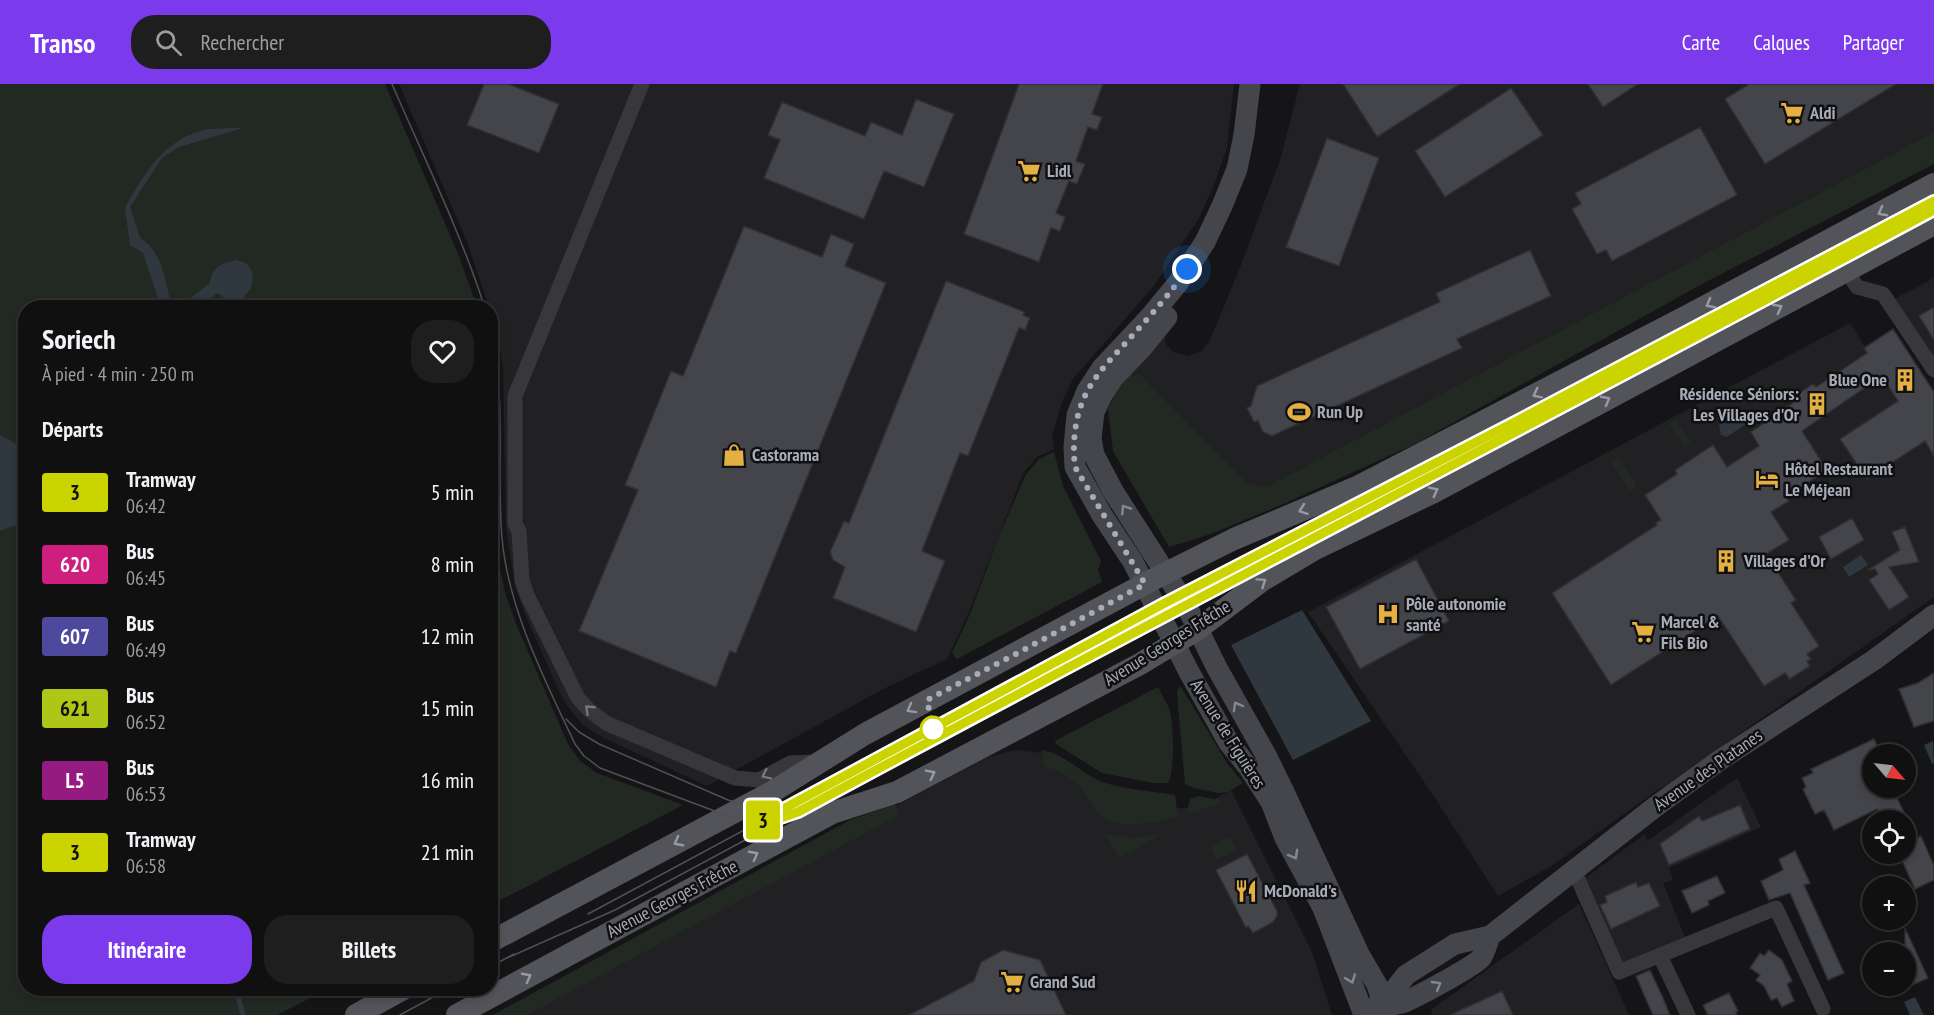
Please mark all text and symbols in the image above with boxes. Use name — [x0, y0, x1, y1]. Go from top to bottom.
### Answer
search box — [131, 15, 551, 69]
text: Transo — [30, 24, 95, 61]
icon: search — [152, 26, 185, 59]
text: Rechercher — [200, 28, 284, 56]
text: Carte — [1682, 29, 1720, 56]
text: Calques — [1753, 29, 1810, 56]
text: Partager — [1843, 29, 1904, 56]
supermarket icon: Aldi — [1779, 100, 1805, 126]
place label: Aldi — [1809, 101, 1835, 124]
supermarket icon: Lidl — [1016, 158, 1042, 184]
place label: Lidl — [1047, 159, 1072, 182]
one-way arrow — [1878, 205, 1889, 216]
your location — [1172, 254, 1202, 284]
one-way arrow — [1705, 296, 1716, 308]
one-way arrow — [1772, 304, 1783, 315]
text: Soriech — [42, 320, 116, 357]
button: heart — [411, 320, 474, 383]
text: À pied · 4 min · 250 m — [42, 361, 194, 387]
building icon: Blue One — [1892, 367, 1918, 393]
place label: Blue One — [1829, 368, 1887, 391]
place label: Résidence Séniors: Les Villages d'Or — [1680, 382, 1800, 426]
one-way arrow — [1533, 387, 1544, 398]
building icon: Résidence Séniors: Les Villages d'Or — [1804, 391, 1830, 417]
one-way arrow — [1600, 396, 1611, 407]
sports icon: Run Up — [1286, 399, 1312, 425]
place label: Run Up — [1317, 400, 1363, 423]
text: Départs — [42, 415, 103, 443]
shop icon: Castorama — [721, 442, 747, 468]
place label: Castorama — [752, 443, 819, 466]
place label: Hôtel Restaurant Le Méjean — [1785, 457, 1893, 501]
text: Tramway — [126, 465, 196, 493]
hotel icon: Hôtel Restaurant Le Méjean — [1754, 466, 1780, 492]
text: 5 min — [431, 478, 474, 506]
text: 3 — [70, 479, 80, 506]
one-way arrow — [1428, 487, 1439, 498]
text: 06:42 — [126, 493, 166, 519]
one-way arrow — [1299, 503, 1310, 515]
one-way arrow — [1121, 504, 1132, 515]
text: Bus — [126, 537, 154, 565]
building icon: Villages d'Or — [1713, 548, 1739, 574]
place label: Villages d'Or — [1743, 549, 1826, 572]
text: 8 min — [431, 550, 474, 578]
text: 620 — [60, 551, 90, 578]
text: 06:45 — [126, 565, 166, 591]
one-way arrow — [1255, 578, 1266, 589]
place label: Pôle autonomie santé — [1406, 592, 1507, 636]
street label: Avenue Georges Frêche — [1099, 594, 1234, 691]
hospital icon: Pôle autonomie santé — [1375, 601, 1401, 627]
text: Bus — [126, 609, 154, 637]
place label: Marcel & Fils Bio — [1661, 610, 1720, 654]
supermarket icon: Marcel & Fils Bio — [1630, 619, 1656, 645]
text: 12 min — [421, 622, 474, 650]
text: 607 — [60, 623, 90, 650]
text: 06:49 — [126, 637, 166, 663]
street label: Avenue de Figuières — [1186, 675, 1271, 793]
text: Bus — [126, 681, 154, 709]
text: 15 min — [421, 694, 474, 722]
text: 621 — [60, 695, 90, 722]
one-way arrow — [907, 702, 917, 713]
one-way arrow — [1233, 702, 1245, 712]
one-way arrow — [585, 705, 596, 716]
text: 06:52 — [126, 709, 166, 735]
unlabelled marker — [920, 716, 946, 742]
street label: Avenue des Platanes — [1649, 724, 1767, 816]
north arrow — [1862, 744, 1916, 798]
map controls — [1862, 744, 1916, 996]
text: Bus — [126, 753, 154, 781]
text: 16 min — [421, 766, 474, 794]
text: L5 — [66, 767, 84, 794]
one-way arrow — [761, 768, 772, 780]
one-way arrow — [924, 770, 935, 781]
text: 06:53 — [126, 781, 166, 807]
line badge: 3 — [744, 800, 783, 840]
text: 3 — [758, 807, 768, 834]
button: locate — [1862, 810, 1916, 864]
text: Tramway — [126, 825, 196, 853]
one-way arrow — [674, 835, 685, 846]
text: 21 min — [421, 838, 474, 866]
text: 3 — [70, 839, 80, 866]
one-way arrow — [1287, 849, 1298, 860]
one-way arrow — [748, 851, 758, 862]
text: 06:58 — [126, 853, 166, 879]
street label: Avenue Georges Frêche — [602, 854, 741, 943]
button: + — [1862, 876, 1916, 930]
restaurant icon: McDonald's — [1233, 878, 1259, 904]
place label: McDonald's — [1264, 879, 1337, 902]
button: Itinéraire — [42, 915, 252, 984]
button: Billets — [264, 915, 474, 984]
button: − — [1862, 942, 1916, 996]
supermarket icon: Grand Sud — [999, 969, 1025, 995]
place label: Grand Sud — [1030, 970, 1095, 993]
one-way arrow — [521, 973, 531, 984]
one-way arrow — [1344, 974, 1357, 984]
one-way arrow — [1431, 981, 1441, 992]

